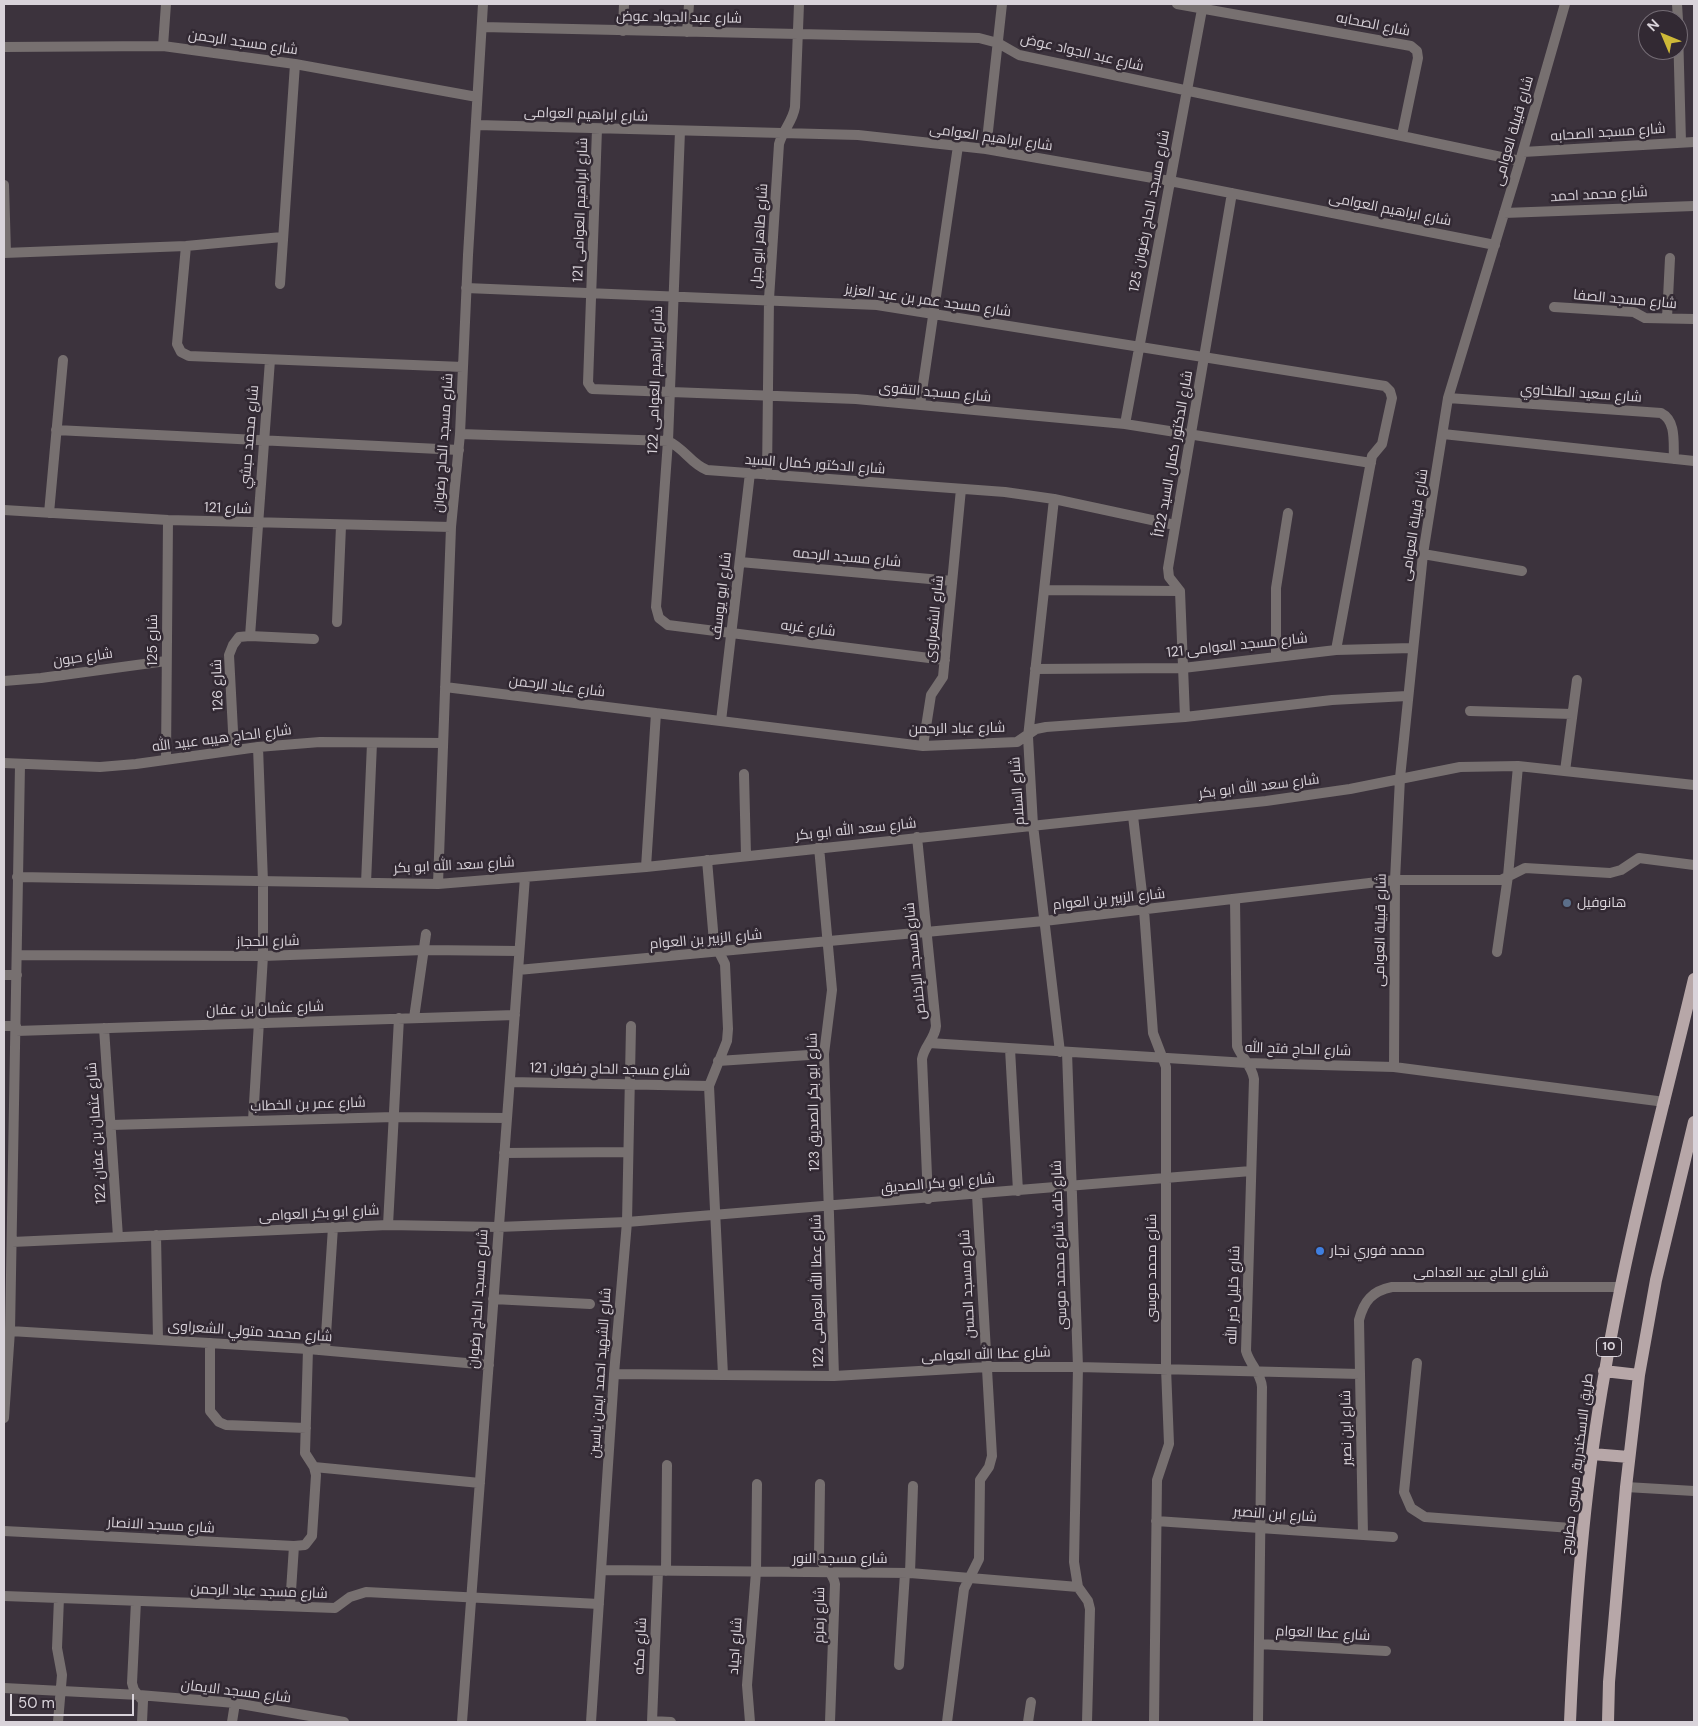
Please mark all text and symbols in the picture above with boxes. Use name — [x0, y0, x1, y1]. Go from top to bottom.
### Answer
street label: شارع عبد الجواد عوض — [616, 9, 742, 27]
street label: شارع الصحابه — [1335, 10, 1411, 40]
north arrow — [1638, 10, 1688, 60]
text: N — [1643, 15, 1663, 35]
street label: شارع مسجد الرحمن — [187, 27, 299, 59]
street label: شارع عبد الجواد عوض — [1019, 31, 1145, 75]
street label: شارع قبيلة العوامى — [1490, 74, 1538, 188]
street label: شارع ابراهيم العوامى — [524, 104, 648, 126]
street label: شارع ابراهيم العوامى — [928, 121, 1054, 155]
street label: شارع مسجد الصحابه — [1550, 121, 1666, 145]
street label: شارع مسجد الحاج رضوان 125 — [1126, 129, 1174, 293]
street label: شارع ابراهيم العوامى 121 — [570, 137, 592, 283]
street label: شارع طاهر ابو جبل — [748, 183, 772, 289]
street label: شارع محمد احمد — [1550, 184, 1648, 206]
street label: شارع ابراهيم العوامى — [1327, 190, 1453, 230]
street label: شارع مسجد عمر بن عبد العزيز — [844, 281, 1012, 321]
street label: شارع مسجد الصفا — [1572, 287, 1678, 313]
street label: شارع ابراهيم العوامى 122 — [645, 306, 667, 454]
street label: شارع الدكتور كمال السيد 122أ — [1151, 369, 1197, 539]
street label: شارع مسجد الحاج رضوان — [431, 373, 457, 513]
street label: شارع مسجد التقوى — [878, 380, 992, 406]
street label: شارع سعيد الطلخاوي — [1520, 381, 1642, 407]
street label: شارع محمد حبشي — [237, 385, 263, 489]
street label: شارع الدكتور كمال السيد — [744, 452, 886, 478]
street label: شارع قبيلة العوامى — [1398, 468, 1432, 582]
street label: شارع 121 — [204, 500, 252, 518]
street label: شارع مسجد الرحمه — [792, 545, 902, 571]
street label: شارع ابو يوسف — [708, 551, 736, 641]
street label: شارع الشعراوى — [922, 575, 948, 663]
street label: شارع 125 — [145, 614, 161, 666]
street label: شارع غربه — [780, 617, 836, 641]
street label: شارع مسجد العوامى 121 — [1166, 630, 1308, 662]
street label: شارع حبون — [52, 645, 114, 671]
street label: شارع 126 — [209, 659, 227, 711]
street label: شارع عباد الرحمن — [508, 673, 606, 701]
street label: شارع عباد الرحمن — [909, 720, 1005, 738]
street label: شارع الحاج هيبه عبيد الله — [151, 722, 293, 756]
street label: شارع السلام — [1007, 756, 1029, 826]
street label: شارع سعد الله ابو بكر — [1198, 771, 1320, 803]
street label: شارع سعد الله ابو بكر — [795, 815, 917, 845]
street label: شارع سعد الله ابو بكر — [393, 854, 515, 878]
street label: شارع قبيلة العوامى — [1372, 873, 1390, 987]
street label: شارع الزبير بن العوام — [1052, 886, 1166, 914]
place label: هانوفيل — [1577, 895, 1627, 911]
marker: هانوفيل — [1561, 897, 1573, 909]
street label: شارع مسجد الإخلاص — [901, 901, 931, 1021]
street label: شارع الزبير بن العوام — [649, 927, 763, 953]
street label: شارع الحجاز — [236, 933, 300, 951]
street label: شارع عثمان بن عفان — [206, 999, 324, 1019]
street label: شارع ابو بكر الصديق 123 — [804, 1032, 824, 1172]
street label: شارع الحاج فتح الله — [1244, 1040, 1352, 1060]
street label: شارع مسجد الحاج رضوان 121 — [530, 1060, 690, 1080]
street label: شارع عثمان بن عفان 122 — [84, 1062, 110, 1204]
street label: شارع عمر بن الخطاب — [250, 1095, 366, 1115]
street label: شارع خلف شارع محمد موسى — [1049, 1160, 1071, 1330]
street label: شارع ابو بكر الصديق — [880, 1171, 996, 1197]
street label: شارع ابو بكر العوامى — [258, 1202, 380, 1226]
street label: شارع عطا الله العوامى 122 — [808, 1214, 828, 1368]
street label: شارع محمد موسى — [1144, 1214, 1160, 1322]
street label: شارع مسجد الحاج رضوان — [466, 1229, 492, 1369]
street label: شارع مسجد الحسن — [957, 1229, 979, 1339]
place label: محمد فوري نجار — [1330, 1243, 1425, 1259]
street label: شارع خليل خير الله — [1224, 1245, 1244, 1345]
marker: محمد فوري نجار — [1314, 1245, 1326, 1257]
street label: شارع الحاج عبد العدامى — [1413, 1265, 1549, 1281]
street label: شارع الشهيد احمد ايمن ياسين — [587, 1287, 615, 1459]
street label: شارع محمد متولي الشعراوى — [167, 1318, 333, 1346]
road number: 10 — [1596, 1338, 1622, 1356]
street label: شارع عطا الله العوامى — [921, 1344, 1051, 1366]
street label: طريق الاسكندرية, مرسى مطروح — [1559, 1372, 1597, 1556]
street label: شارع ابن نصير — [1338, 1390, 1356, 1466]
street label: شارع ابن النصير — [1233, 1504, 1317, 1526]
street label: شارع مسجد الانصار — [107, 1515, 215, 1537]
street label: شارع مسجد النور — [792, 1551, 888, 1567]
street label: شارع مسجد عباد الرحمن — [190, 1581, 328, 1603]
street label: شارع زمزم — [811, 1587, 829, 1643]
street label: شارع مكه — [631, 1617, 651, 1675]
street label: شارع اجياد — [726, 1617, 746, 1675]
street label: شارع عطا العوام — [1275, 1623, 1371, 1645]
street label: شارع مسجد الايمان — [180, 1677, 292, 1707]
scale bar — [12, 1684, 136, 1716]
text: 50 m — [18, 1693, 55, 1713]

